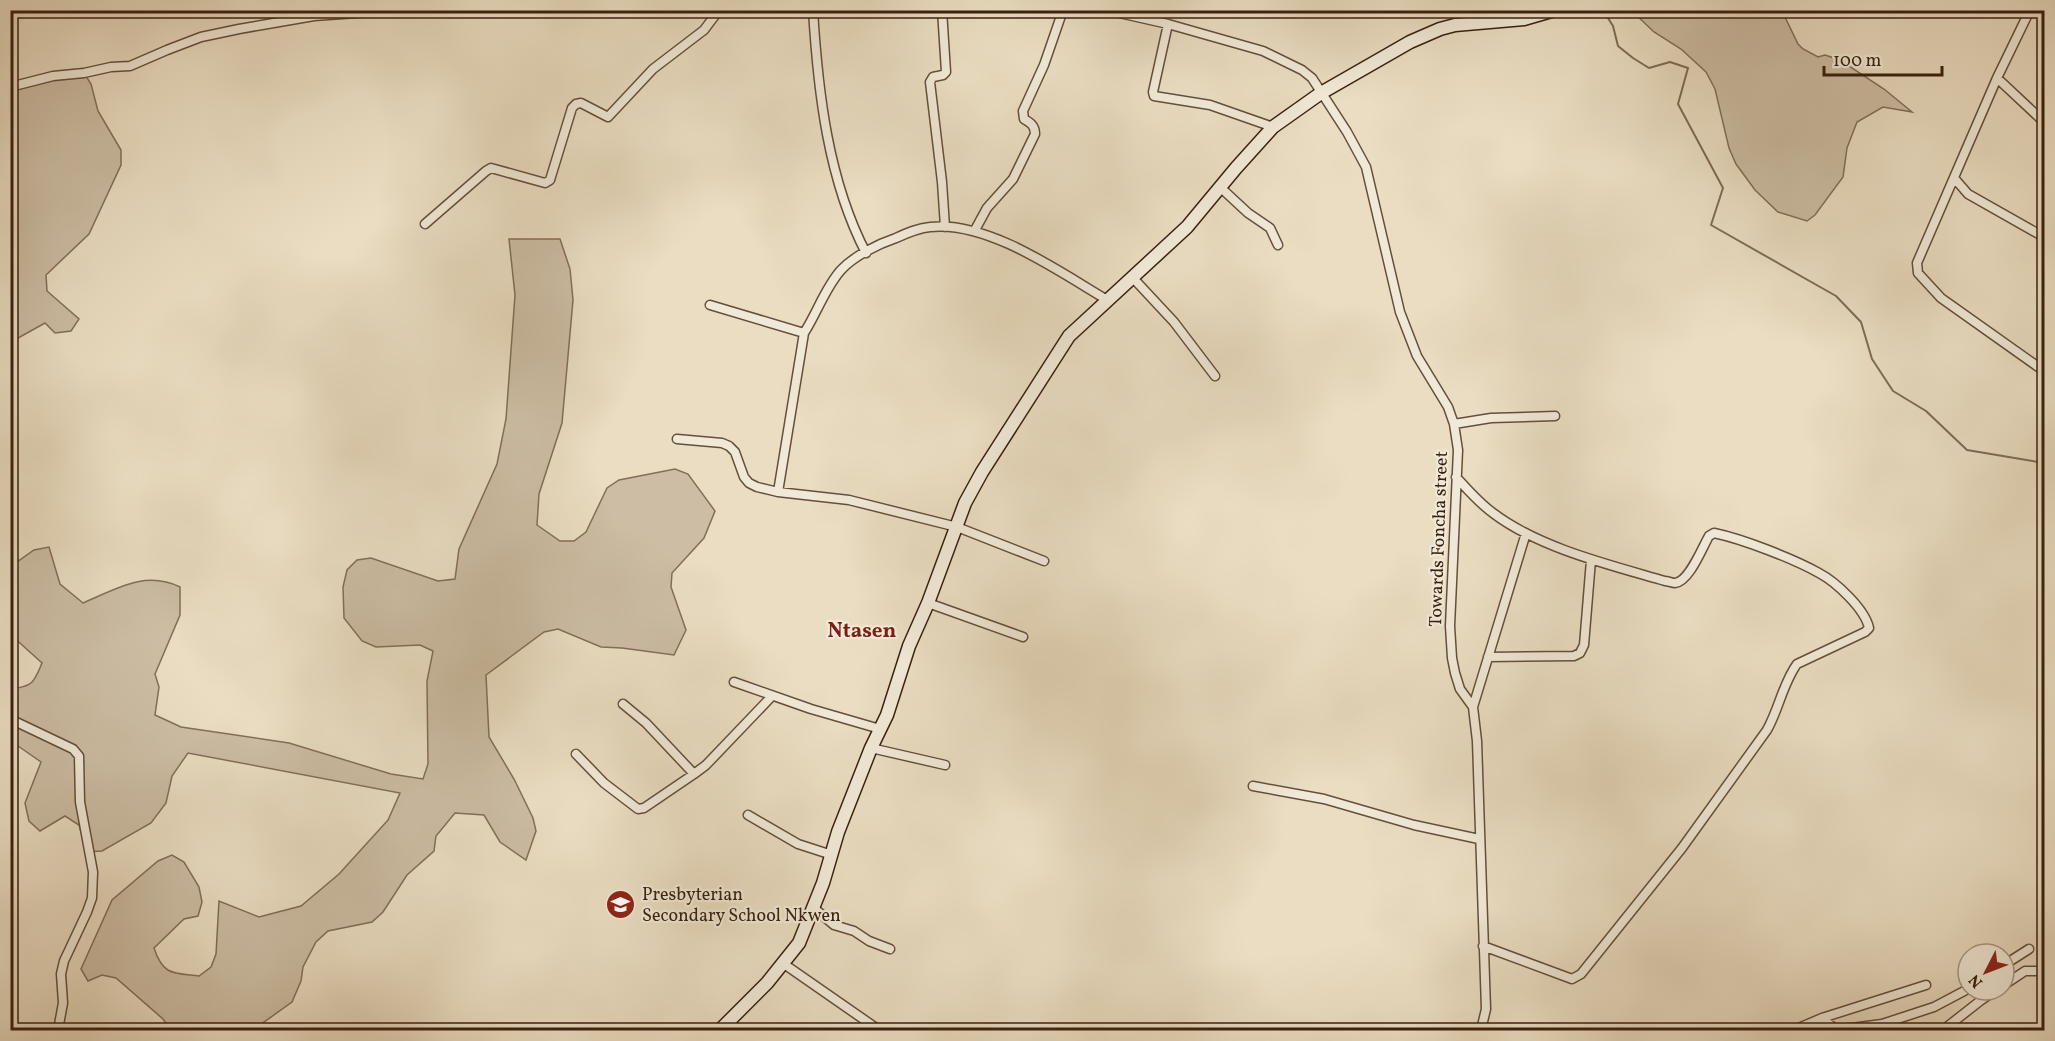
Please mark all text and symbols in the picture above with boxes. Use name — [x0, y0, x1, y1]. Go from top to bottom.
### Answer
scale bar — [1824, 39, 1942, 77]
text: 100 m — [1833, 49, 1882, 74]
street label: Towards Foncha street — [1424, 451, 1455, 627]
district label: Ntasen — [828, 617, 897, 646]
place label: Presbyterian Secondary School Nkwen — [642, 883, 841, 929]
school or university icon: Presbyterian Secondary School Nkwen — [605, 888, 637, 920]
north arrow — [1956, 942, 2016, 1002]
text: N — [1964, 969, 1988, 992]

